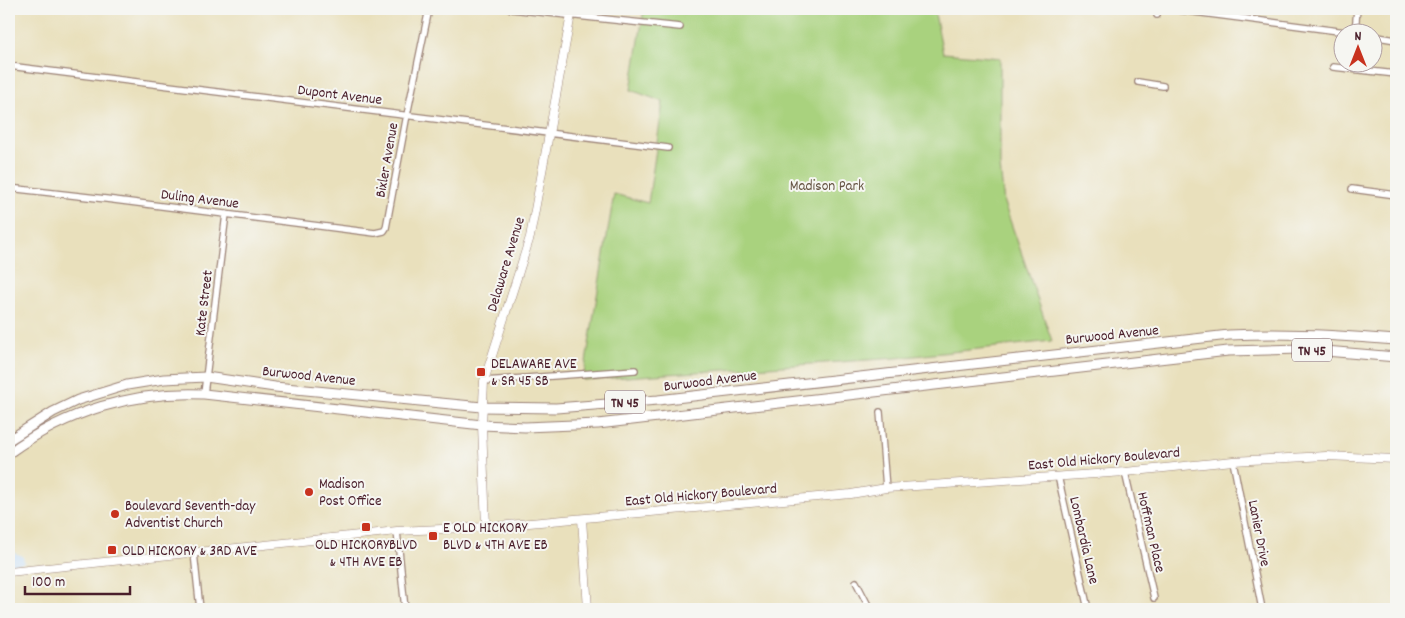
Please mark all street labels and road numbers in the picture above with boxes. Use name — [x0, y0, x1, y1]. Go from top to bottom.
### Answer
street label: Dupont Avenue — [296, 80, 384, 112]
street label: Bixler Avenue — [371, 121, 405, 200]
street label: Duling Avenue — [159, 184, 240, 216]
street label: Delaware Avenue — [482, 214, 532, 315]
street label: Kate Street — [190, 269, 220, 337]
street label: Burwood Avenue — [1064, 320, 1160, 352]
road number: TN 45 — [1292, 338, 1332, 362]
street label: Burwood Avenue — [261, 361, 357, 393]
street label: Burwood Avenue — [662, 365, 758, 399]
road number: TN 45 — [605, 391, 645, 414]
street label: East Old Hickory Boulevard — [1027, 442, 1181, 478]
street label: East Old Hickory Boulevard — [624, 478, 778, 514]
street label: Hoffman Place — [1130, 490, 1170, 575]
street label: Lombardia Lane — [1062, 495, 1104, 587]
street label: Lanier Drive — [1241, 498, 1275, 569]

